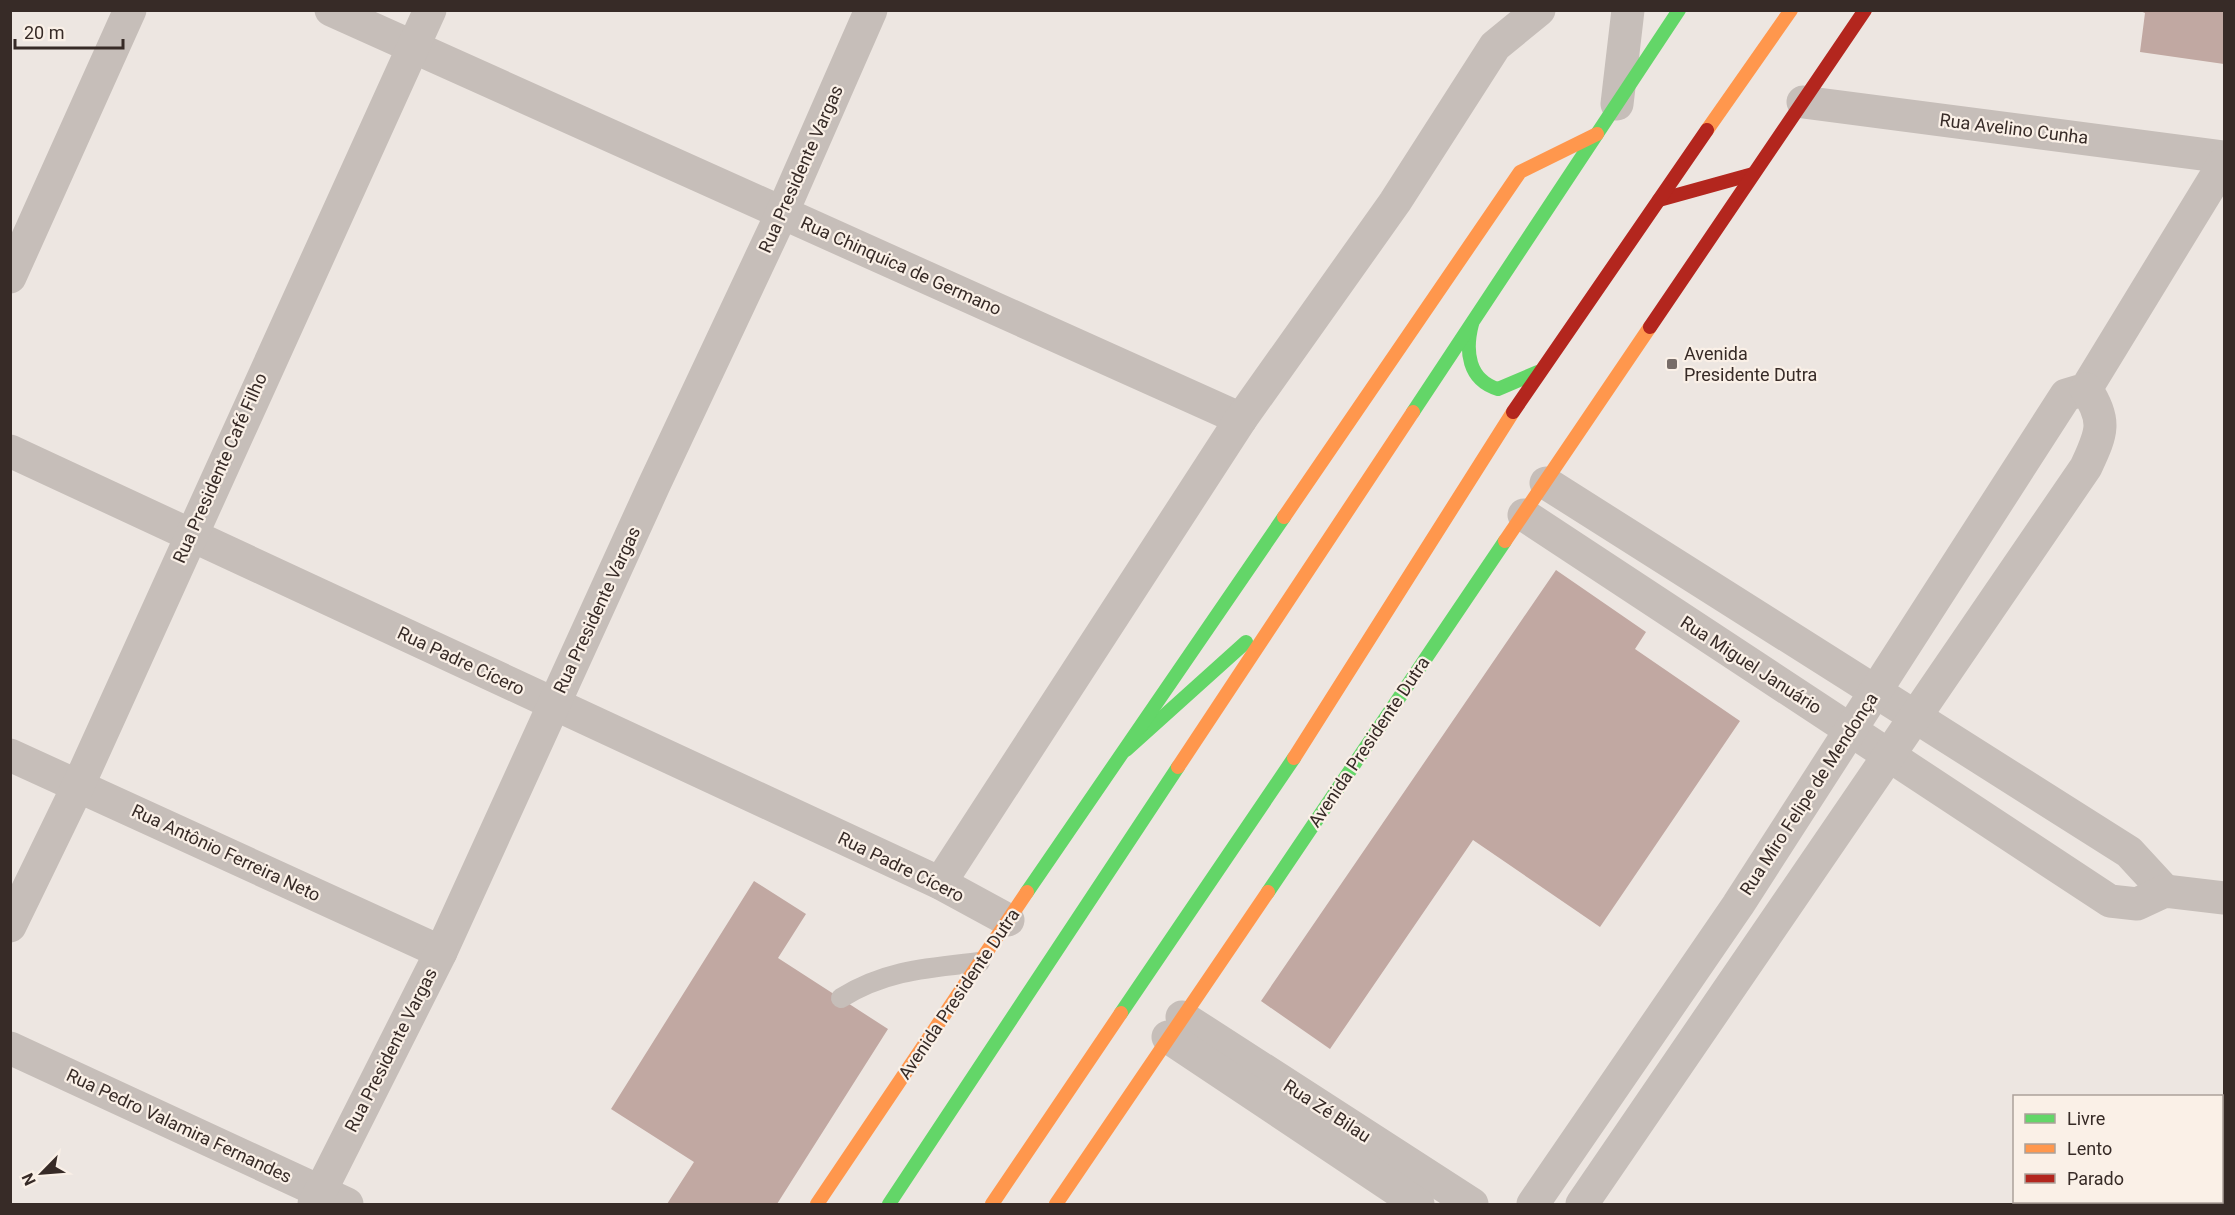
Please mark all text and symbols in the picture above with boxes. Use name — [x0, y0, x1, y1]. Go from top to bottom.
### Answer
scale bar — [15, 12, 123, 50]
text: 20 m — [24, 22, 64, 43]
street label: Rua Presidente Vargas — [754, 82, 847, 256]
street label: Rua Avelino Cunha — [1939, 109, 2090, 148]
street label: Rua Chinquica de Germano — [798, 212, 1005, 319]
place label: Avenida Presidente Dutra — [1684, 343, 1817, 385]
marker: Avenida Presidente Dutra — [1665, 357, 1679, 371]
street label: Rua Presidente Café Filho — [168, 370, 271, 566]
street label: Rua Presidente Vargas — [549, 523, 644, 696]
street label: Rua Miguel Januário — [1677, 611, 1826, 718]
street label: Rua Padre Cícero — [394, 622, 528, 699]
street label: Avenida Presidente Dutra — [1304, 652, 1434, 831]
street label: Rua Miro Felipe de Mendonça — [1735, 689, 1882, 899]
street label: Rua Antônio Ferreira Neto — [129, 800, 324, 906]
street label: Rua Padre Cícero — [835, 827, 968, 906]
street label: Avenida Presidente Dutra — [894, 904, 1024, 1083]
street label: Rua Presidente Vargas — [340, 964, 441, 1135]
street label: Rua Pedro Valamira Fernandes — [63, 1064, 295, 1187]
street label: Rua Zé Bilau — [1280, 1075, 1375, 1146]
legend — [2013, 1095, 2223, 1203]
text: Livre — [2067, 1108, 2105, 1129]
text: Lento — [2067, 1138, 2112, 1159]
north arrow — [12, 1143, 72, 1203]
text: Parado — [2067, 1168, 2124, 1189]
text: N — [18, 1170, 40, 1188]

